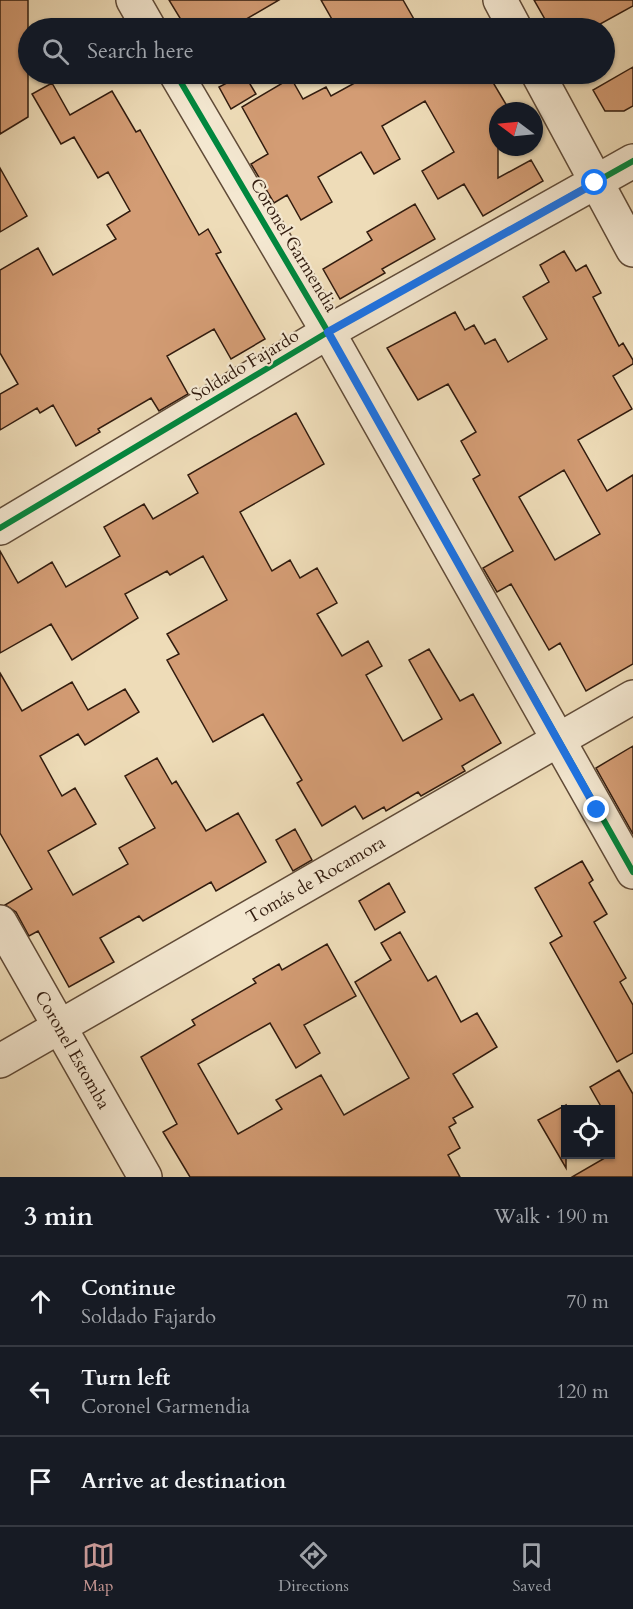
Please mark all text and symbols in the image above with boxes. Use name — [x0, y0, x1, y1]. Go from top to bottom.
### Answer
search box — [18, 18, 615, 84]
icon: search — [39, 35, 72, 68]
text: Search here — [87, 36, 194, 66]
north arrow — [489, 102, 543, 156]
route start — [581, 169, 607, 195]
street label: Coronel Garmendia — [244, 174, 344, 317]
street label: Soldado Fajardo — [187, 323, 304, 407]
route end — [583, 796, 609, 822]
street label: Tomás de Rocamora — [242, 830, 390, 930]
street label: Coronel Estomba — [29, 986, 116, 1114]
map controls — [561, 1105, 615, 1159]
button: locate — [561, 1105, 615, 1159]
text: 3 min — [24, 1199, 93, 1234]
text: Walk · 190 m — [494, 1203, 609, 1230]
text: Continue — [81, 1273, 176, 1303]
icon: ahead — [24, 1285, 57, 1318]
text: 70 m — [566, 1288, 609, 1315]
text: Soldado Fajardo — [81, 1303, 216, 1330]
text: Turn left — [81, 1363, 170, 1393]
icon: left — [24, 1375, 57, 1408]
text: 120 m — [556, 1378, 609, 1405]
text: Coronel Garmendia — [81, 1393, 250, 1420]
icon: arrive — [24, 1465, 57, 1498]
text: Arrive at destination — [81, 1466, 286, 1496]
tab: Map — [82, 1539, 115, 1597]
tab: Directions — [278, 1539, 349, 1597]
tab: Saved — [512, 1539, 551, 1597]

